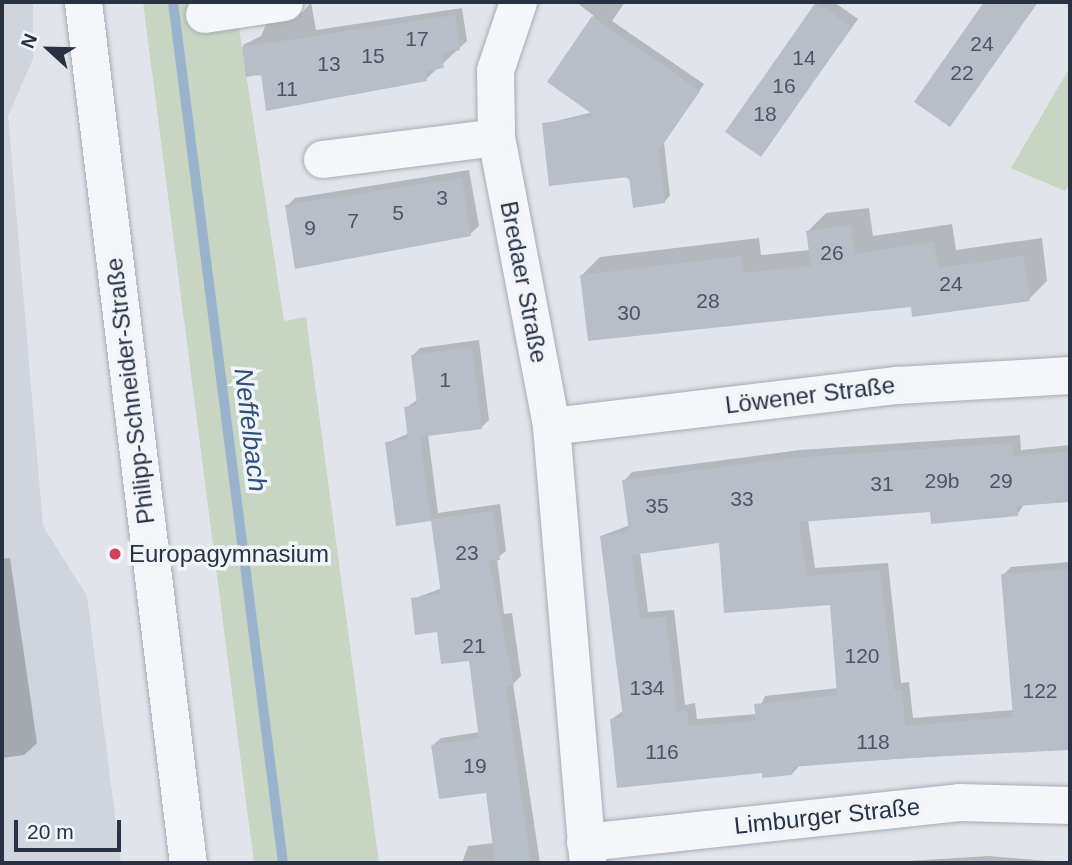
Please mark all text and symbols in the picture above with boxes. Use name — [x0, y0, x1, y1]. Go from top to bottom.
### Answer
north arrow — [14, 14, 84, 84]
house number: 17 — [405, 26, 429, 52]
text: N — [17, 31, 41, 51]
house number: 24 — [970, 31, 994, 57]
house number: 15 — [361, 43, 385, 69]
house number: 14 — [792, 45, 816, 71]
house number: 13 — [317, 51, 341, 77]
house number: 22 — [950, 60, 974, 86]
house number: 16 — [772, 73, 796, 99]
house number: 11 — [276, 76, 298, 102]
house number: 18 — [753, 101, 777, 127]
house number: 3 — [436, 185, 448, 211]
street label: Bredaer Straße — [494, 199, 554, 365]
house number: 5 — [392, 200, 404, 226]
house number: 7 — [347, 208, 359, 234]
house number: 9 — [304, 215, 316, 241]
house number: 26 — [820, 240, 844, 266]
street label: Philipp-Schneider-Straße — [99, 256, 161, 526]
house number: 24 — [939, 271, 963, 297]
house number: 28 — [696, 288, 720, 314]
house number: 30 — [617, 300, 641, 326]
water label: Neffelbach — [227, 366, 273, 494]
house number: 1 — [439, 367, 451, 393]
street label: Löwener Straße — [724, 370, 896, 420]
house number: 29b — [924, 468, 960, 494]
house number: 29 — [989, 468, 1013, 494]
house number: 31 — [870, 471, 894, 497]
house number: 33 — [730, 486, 754, 512]
house number: 35 — [645, 493, 669, 519]
place label: Europagymnasium — [129, 540, 329, 568]
house number: 23 — [455, 540, 479, 566]
marker: Europagymnasium — [107, 546, 123, 562]
house number: 21 — [462, 633, 486, 659]
house number: 120 — [844, 643, 880, 669]
house number: 134 — [629, 675, 665, 701]
house number: 122 — [1022, 678, 1058, 704]
house number: 118 — [856, 729, 890, 755]
house number: 116 — [645, 739, 679, 765]
house number: 19 — [463, 753, 487, 779]
street label: Limburger Straße — [733, 792, 921, 840]
scale bar — [18, 806, 124, 850]
text: 20 m — [27, 820, 74, 843]

